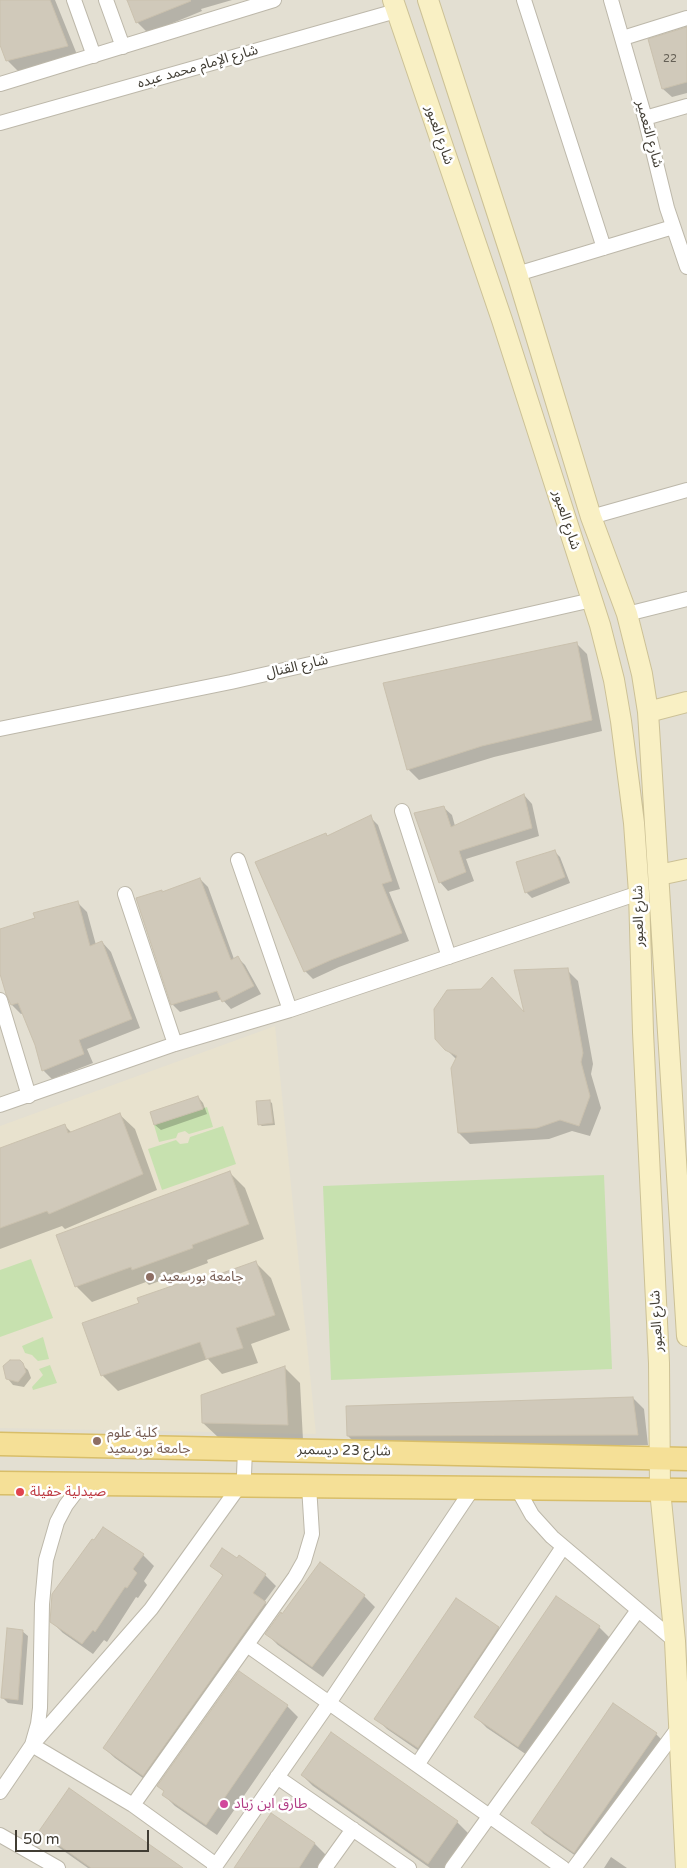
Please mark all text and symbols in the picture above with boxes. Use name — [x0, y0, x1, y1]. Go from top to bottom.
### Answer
street label: شارع الإمام محمد عبده — [136, 42, 260, 92]
house number: 22 — [663, 52, 677, 66]
street label: شارع التعمير — [632, 98, 666, 170]
street label: شارع العبور — [421, 103, 457, 167]
street label: شارع العبور — [548, 488, 584, 552]
street label: شارع القنال — [264, 652, 330, 682]
street label: شارع العبور — [630, 885, 648, 947]
place label: جامعة بورسعيد — [160, 1269, 243, 1285]
marker: جامعة بورسعيد — [144, 1271, 156, 1283]
street label: شارع العبور — [647, 1290, 667, 1352]
place label: كلية علوم جامعة بورسعيد — [107, 1425, 190, 1458]
marker: كلية علوم جامعة بورسعيد — [91, 1435, 103, 1447]
street label: شارع 23 ديسمبر — [297, 1442, 391, 1460]
place label: صيدلية حفيلة — [30, 1484, 106, 1500]
marker: صيدلية حفيلة — [14, 1486, 26, 1498]
place label: طارق ابن زياد — [234, 1796, 307, 1812]
marker: طارق ابن زياد — [218, 1798, 230, 1810]
scale bar — [18, 1820, 151, 1852]
text: 50 m — [23, 1830, 60, 1848]

